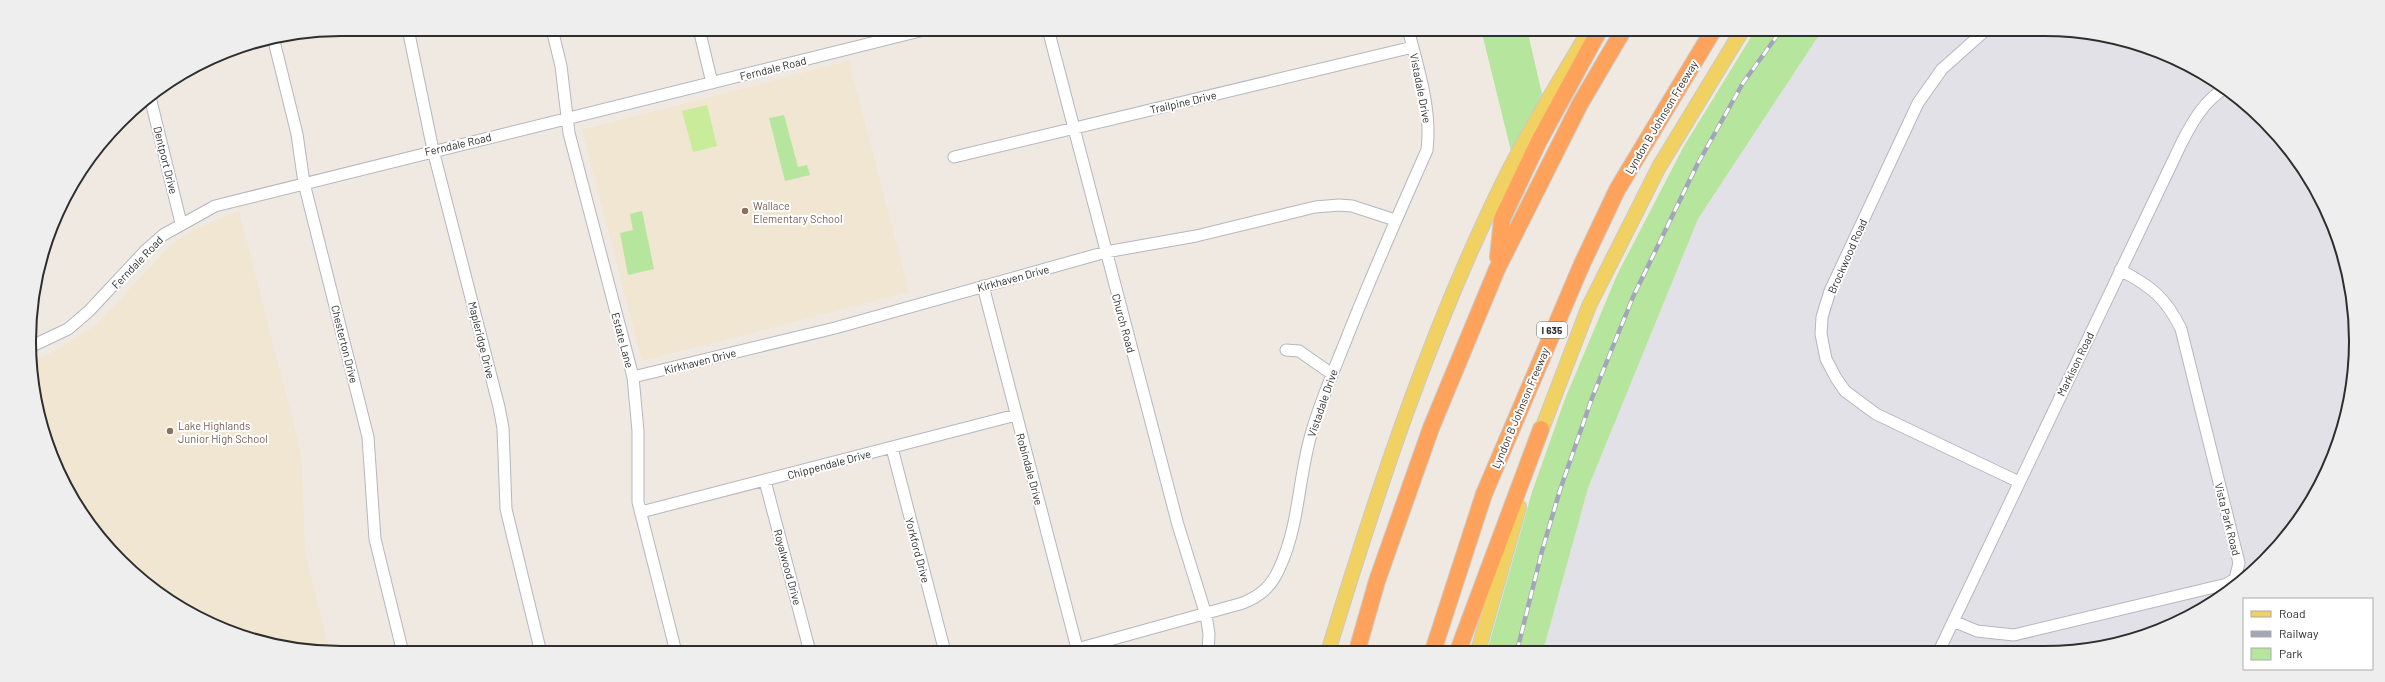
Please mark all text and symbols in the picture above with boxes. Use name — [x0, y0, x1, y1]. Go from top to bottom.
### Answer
street label: Vistadale Drive — [1408, 52, 1434, 124]
street label: Ferndale Road — [738, 53, 808, 83]
street label: Lyndon B Johnson Freeway — [1622, 58, 1700, 176]
street label: Trailpine Drive — [1148, 88, 1218, 116]
street label: Dentport Drive — [151, 125, 181, 195]
street label: Ferndale Road — [423, 130, 493, 158]
place label: Wallace Elementary School — [753, 199, 843, 225]
marker: Wallace Elementary School — [740, 206, 750, 216]
street label: Brockwood Road — [1825, 217, 1869, 295]
street label: Ferndale Road — [109, 233, 165, 291]
street label: Kirkhaven Drive — [976, 262, 1051, 294]
street label: Church Road — [1110, 292, 1138, 354]
street label: Mapleridge Drive — [466, 300, 498, 380]
street label: Chesterton Drive — [329, 304, 361, 384]
street label: Estate Lane — [609, 311, 637, 369]
road number: I 635 — [1537, 322, 1567, 338]
street label: Markison Road — [2054, 330, 2096, 398]
street label: Kirkhaven Drive — [662, 346, 738, 376]
street label: Lyndon B Johnson Freeway — [1489, 346, 1551, 470]
street label: Vistadale Drive — [1304, 367, 1340, 439]
place label: Lake Highlands Junior High School — [178, 419, 268, 445]
marker: Lake Highlands Junior High School — [165, 426, 175, 436]
street label: Robindale Drive — [1014, 432, 1046, 507]
street label: Chippendale Drive — [786, 447, 872, 481]
street label: Vista Park Road — [2213, 481, 2243, 557]
street label: Yorkford Drive — [903, 516, 933, 584]
street label: Royalwood Drive — [772, 528, 804, 606]
legend — [2243, 598, 2373, 670]
text: Road — [2279, 606, 2306, 620]
text: Railway — [2279, 626, 2319, 640]
text: Park — [2279, 646, 2303, 660]

